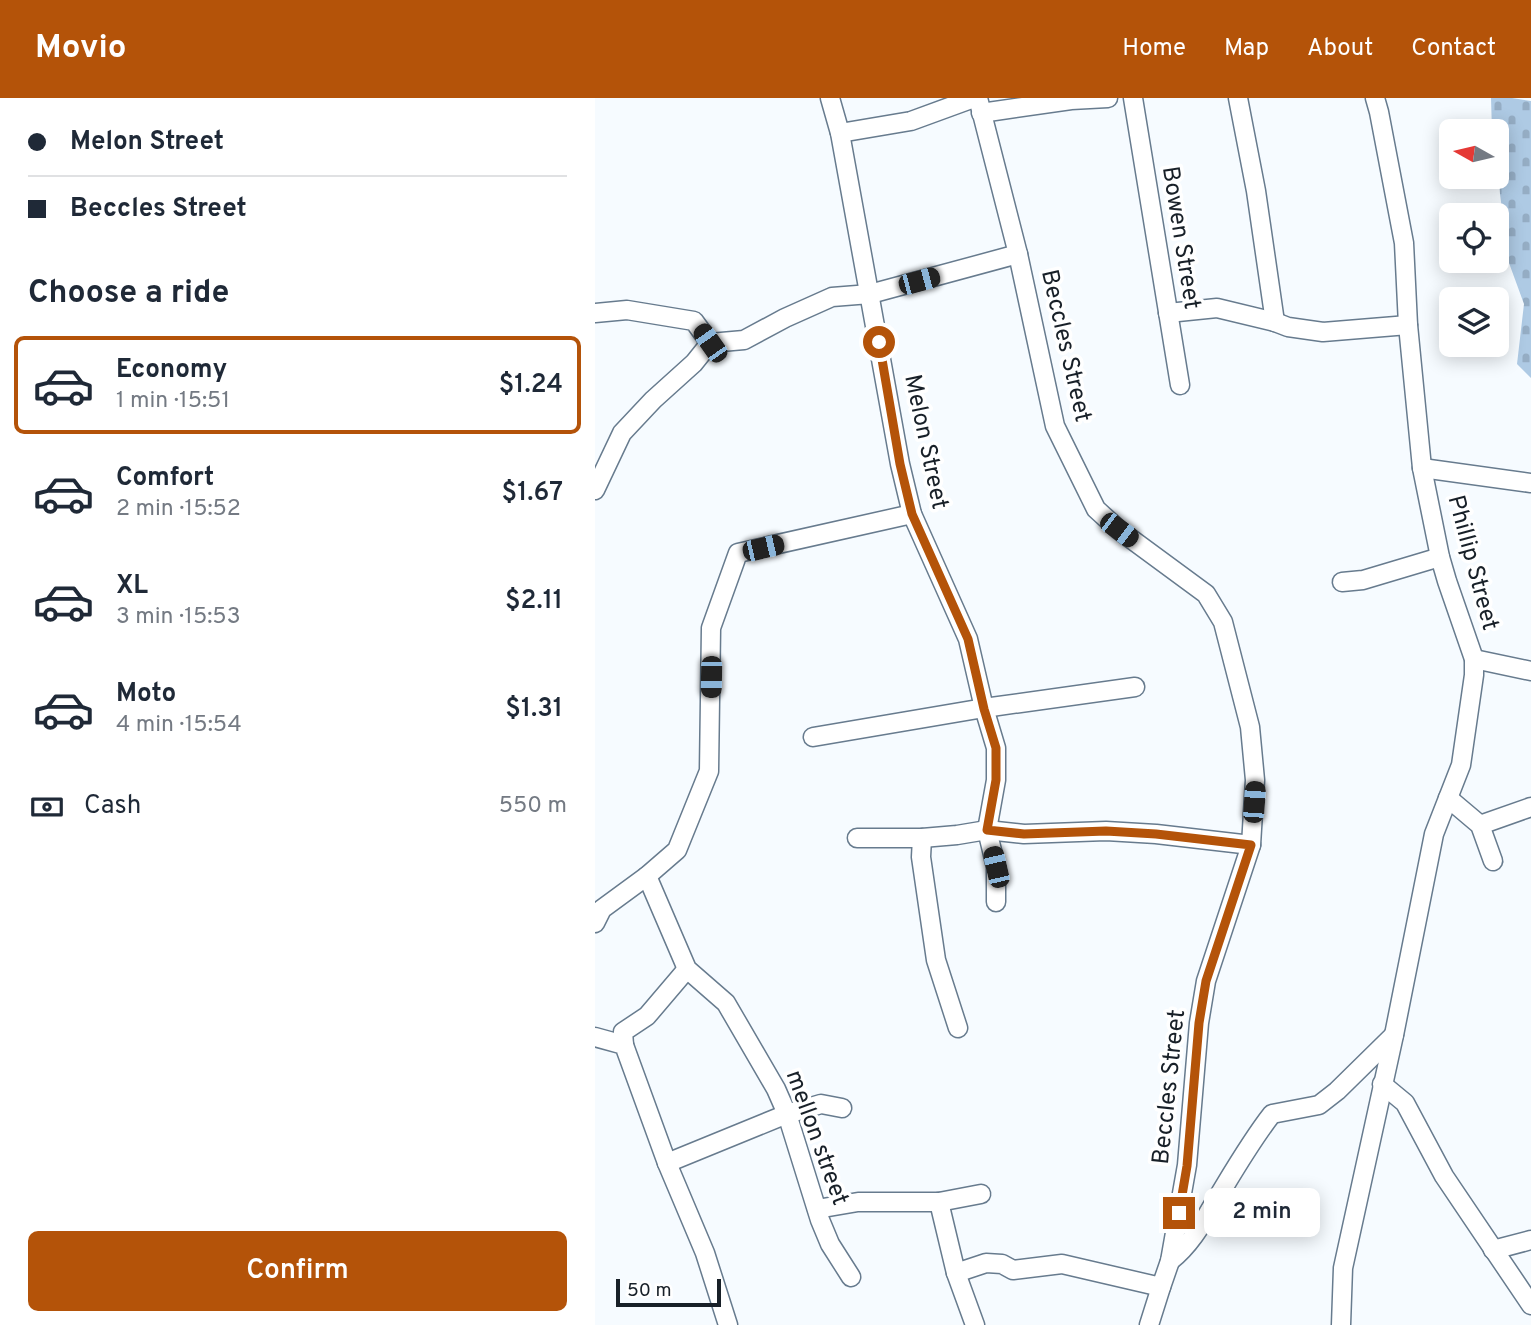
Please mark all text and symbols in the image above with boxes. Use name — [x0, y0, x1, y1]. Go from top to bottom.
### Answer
text: Movio — [35, 28, 126, 70]
text: Home — [1122, 34, 1186, 64]
text: Map — [1224, 34, 1269, 64]
text: About — [1307, 34, 1373, 64]
text: Contact — [1411, 34, 1496, 64]
north arrow — [1439, 119, 1509, 189]
map controls — [1439, 119, 1509, 357]
text: Melon Street — [70, 126, 224, 159]
street label: Bowen Street — [1154, 164, 1206, 312]
text: Beccles Street — [70, 193, 247, 226]
button: locate — [1439, 203, 1509, 273]
car — [896, 265, 943, 297]
street label: Beccles Street — [1033, 267, 1097, 425]
text: Choose a ride — [28, 274, 229, 314]
button: layers — [1439, 287, 1509, 357]
car — [690, 320, 731, 366]
route start — [863, 326, 895, 358]
icon: car — [32, 354, 95, 417]
text: Economy — [116, 354, 227, 387]
text: $1.24 — [499, 369, 563, 402]
street label: Melon Street — [896, 372, 954, 512]
text: 1 min · 15:51 — [116, 387, 230, 416]
icon: car — [32, 462, 95, 525]
text: Comfort — [116, 462, 214, 495]
text: $1.67 — [502, 477, 563, 510]
street label: Phillip Street — [1440, 492, 1504, 634]
text: 2 min · 15:52 — [116, 495, 241, 524]
car — [1096, 509, 1143, 551]
car — [741, 533, 786, 563]
icon: car — [32, 570, 95, 633]
text: XL — [116, 570, 148, 603]
text: $2.11 — [505, 585, 563, 618]
text: 3 min · 15:53 — [116, 603, 241, 632]
car — [701, 656, 722, 698]
icon: car — [32, 678, 95, 741]
text: Moto — [116, 678, 176, 711]
text: $1.31 — [505, 693, 563, 726]
text: 4 min · 15:54 — [116, 711, 242, 740]
car — [1243, 780, 1266, 824]
icon: cash — [28, 788, 66, 826]
text: Cash — [84, 790, 141, 823]
text: 550 m — [499, 792, 567, 821]
car — [982, 844, 1011, 890]
street label: Beccles Street — [1147, 1008, 1193, 1166]
street label: mellon street — [778, 1066, 854, 1210]
callout: 2 min — [1203, 1188, 1319, 1238]
route end — [1163, 1197, 1195, 1229]
text: 2 min — [1232, 1198, 1292, 1227]
button: Confirm — [28, 1231, 567, 1311]
scale bar — [616, 1276, 721, 1308]
text: 50 m — [627, 1279, 672, 1303]

